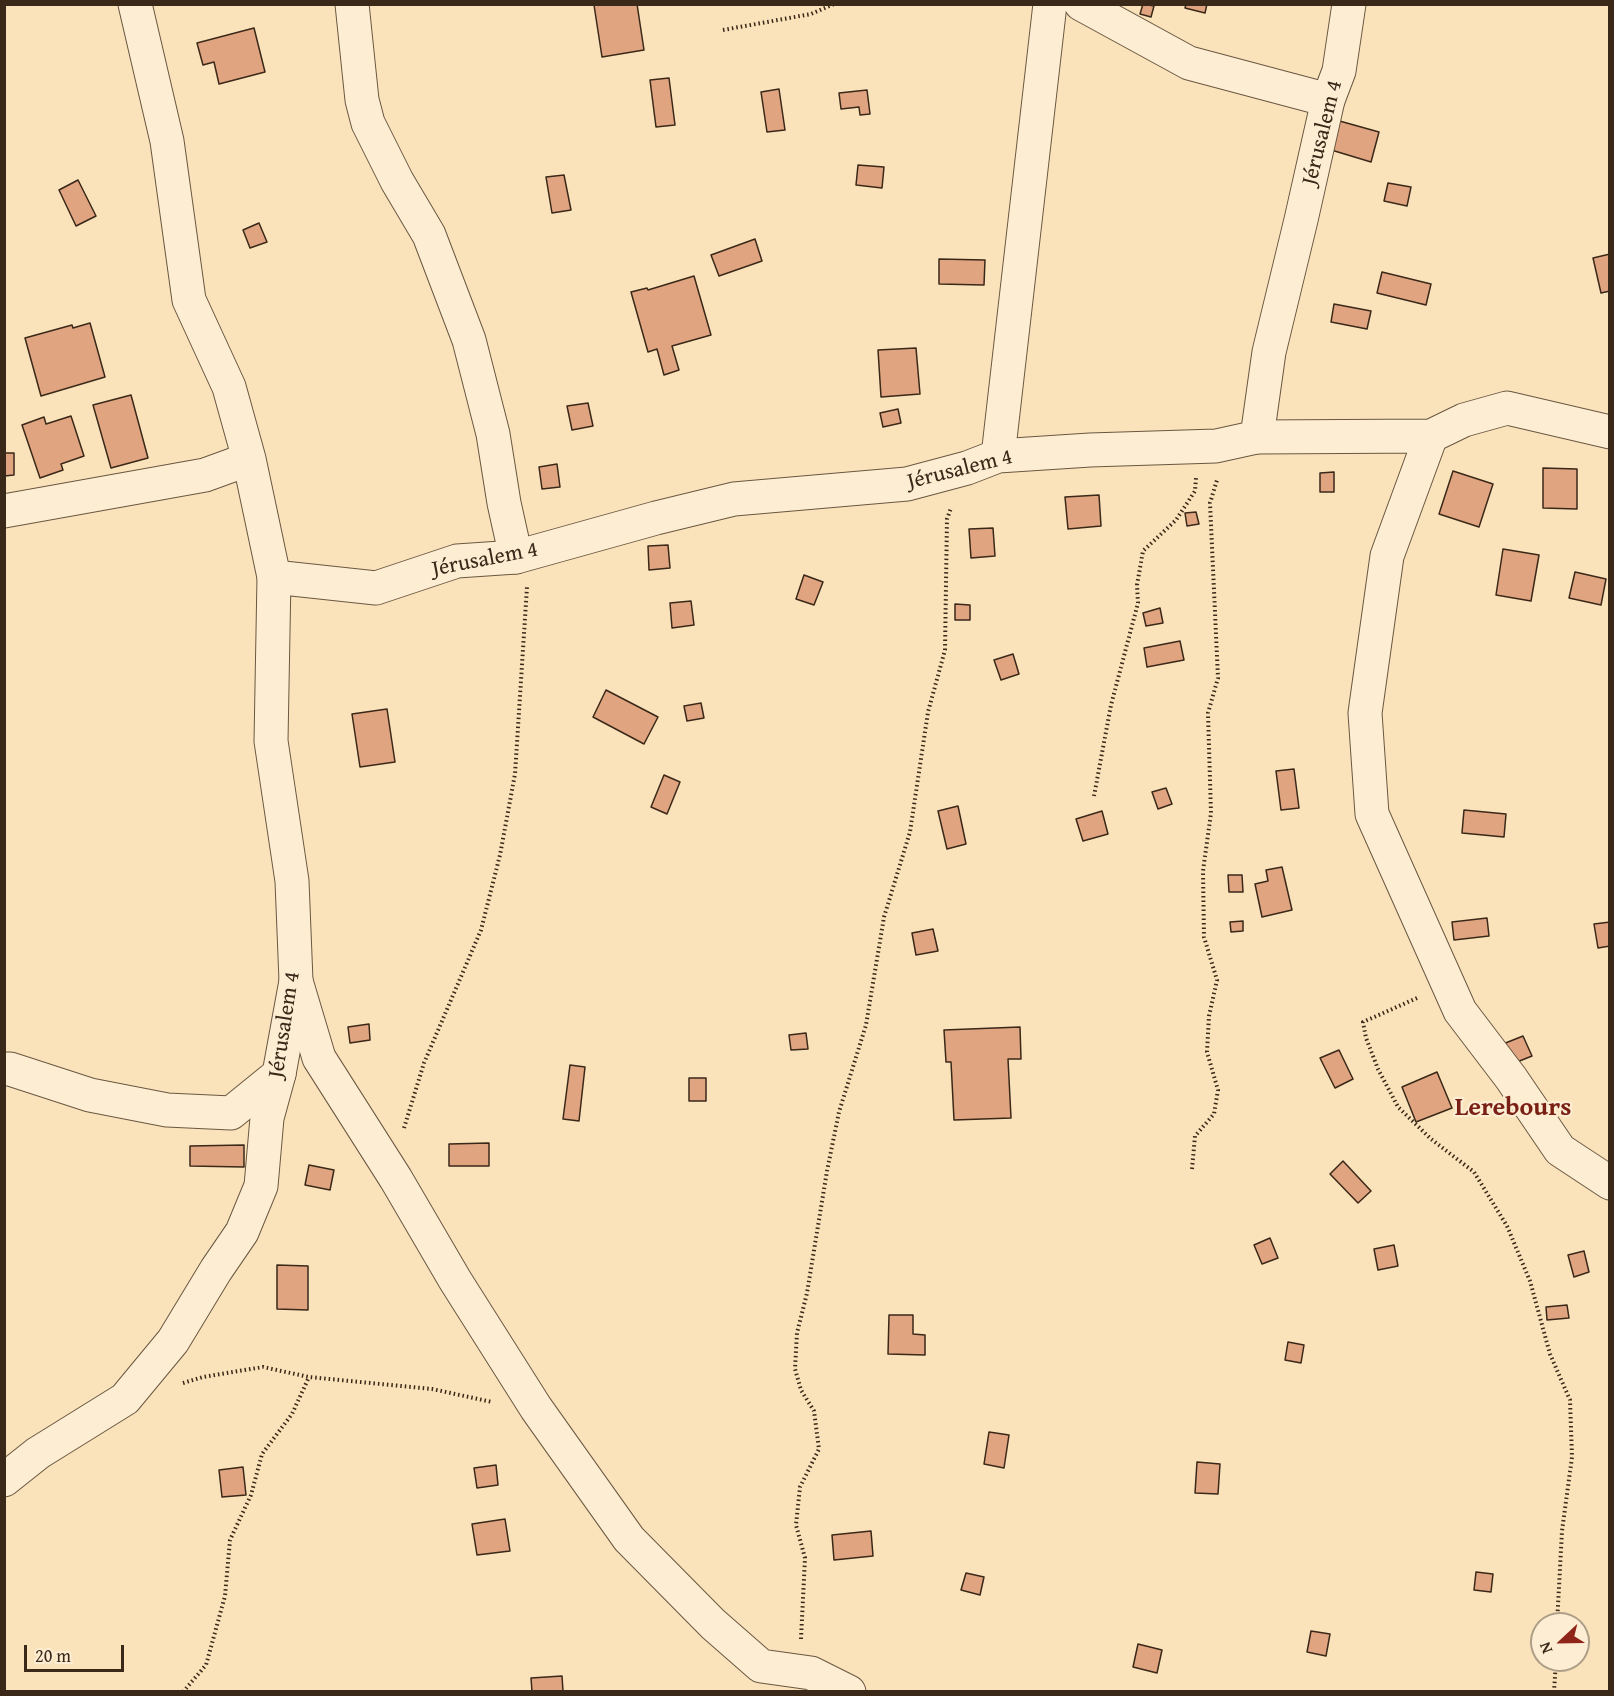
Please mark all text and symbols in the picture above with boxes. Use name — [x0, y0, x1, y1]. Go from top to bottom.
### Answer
street label: Jérusalem 4 — [1297, 78, 1349, 188]
street label: Jérusalem 4 — [905, 444, 1015, 496]
street label: Jérusalem 4 — [430, 537, 540, 583]
street label: Jérusalem 4 — [264, 970, 306, 1080]
district label: Lerebours — [1455, 1092, 1571, 1124]
north arrow — [1530, 1612, 1590, 1672]
scale bar — [27, 1633, 128, 1671]
text: N — [1532, 1639, 1558, 1657]
text: 20 m — [35, 1642, 71, 1669]

